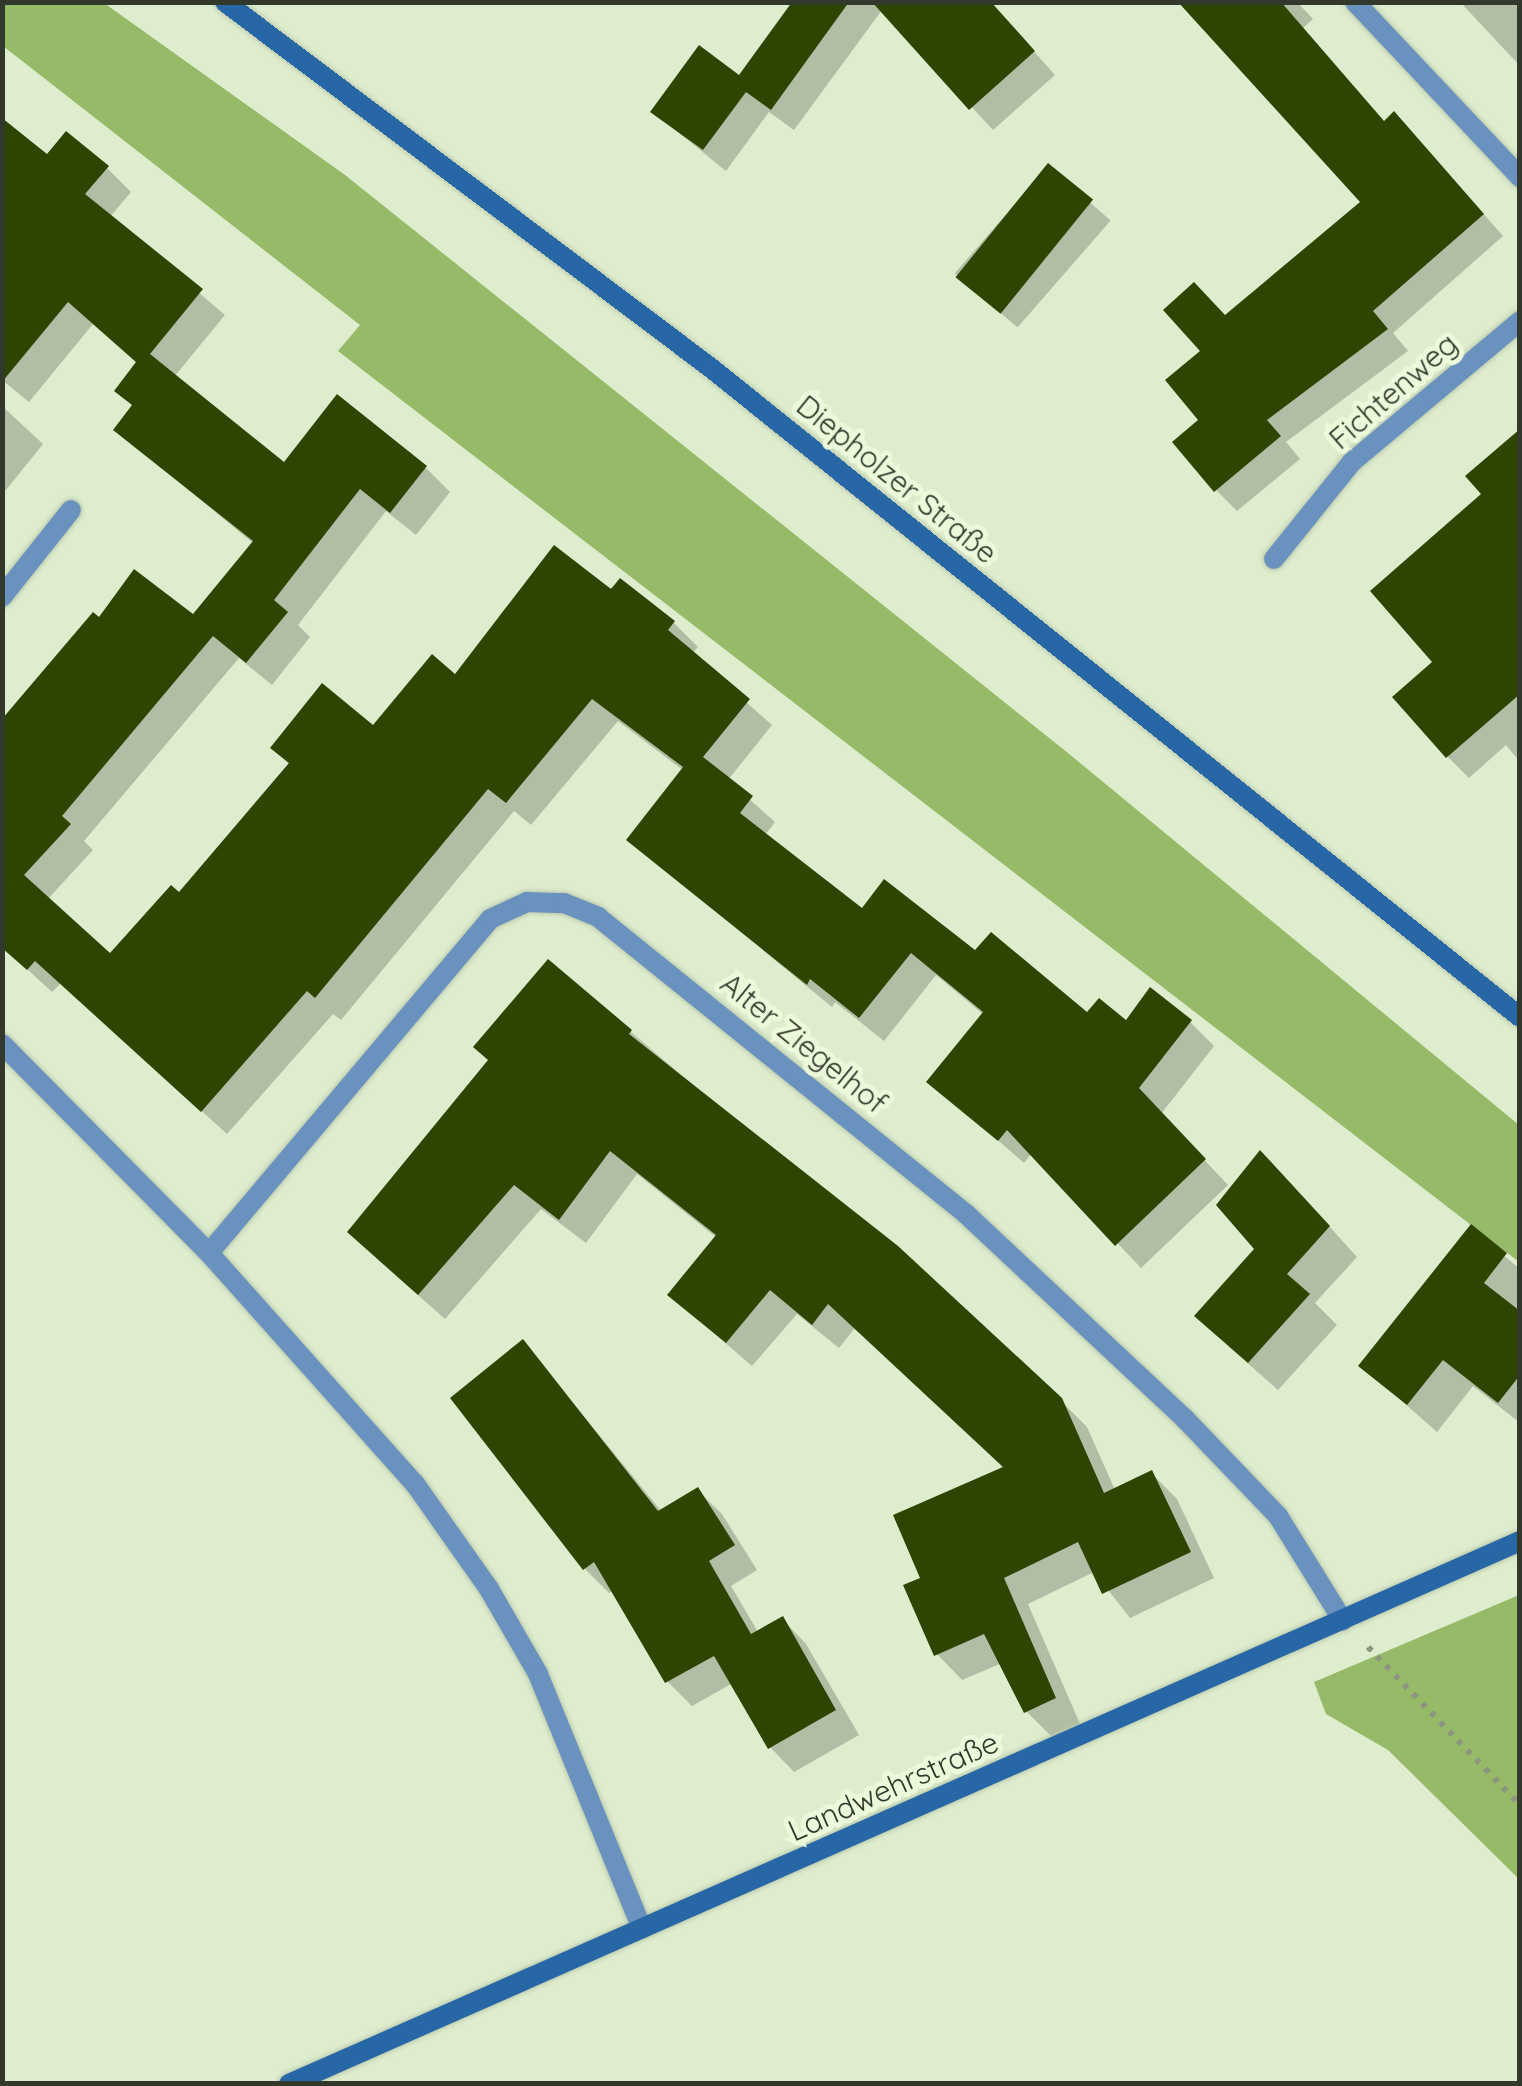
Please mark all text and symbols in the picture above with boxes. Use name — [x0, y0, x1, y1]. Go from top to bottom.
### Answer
street label: Fichtenweg — [1321, 325, 1465, 457]
street label: Diepholzer Straße — [790, 387, 1004, 571]
street label: Alter Ziegelhof — [714, 965, 894, 1121]
street label: Landwehrstraße — [782, 1723, 1004, 1849]

